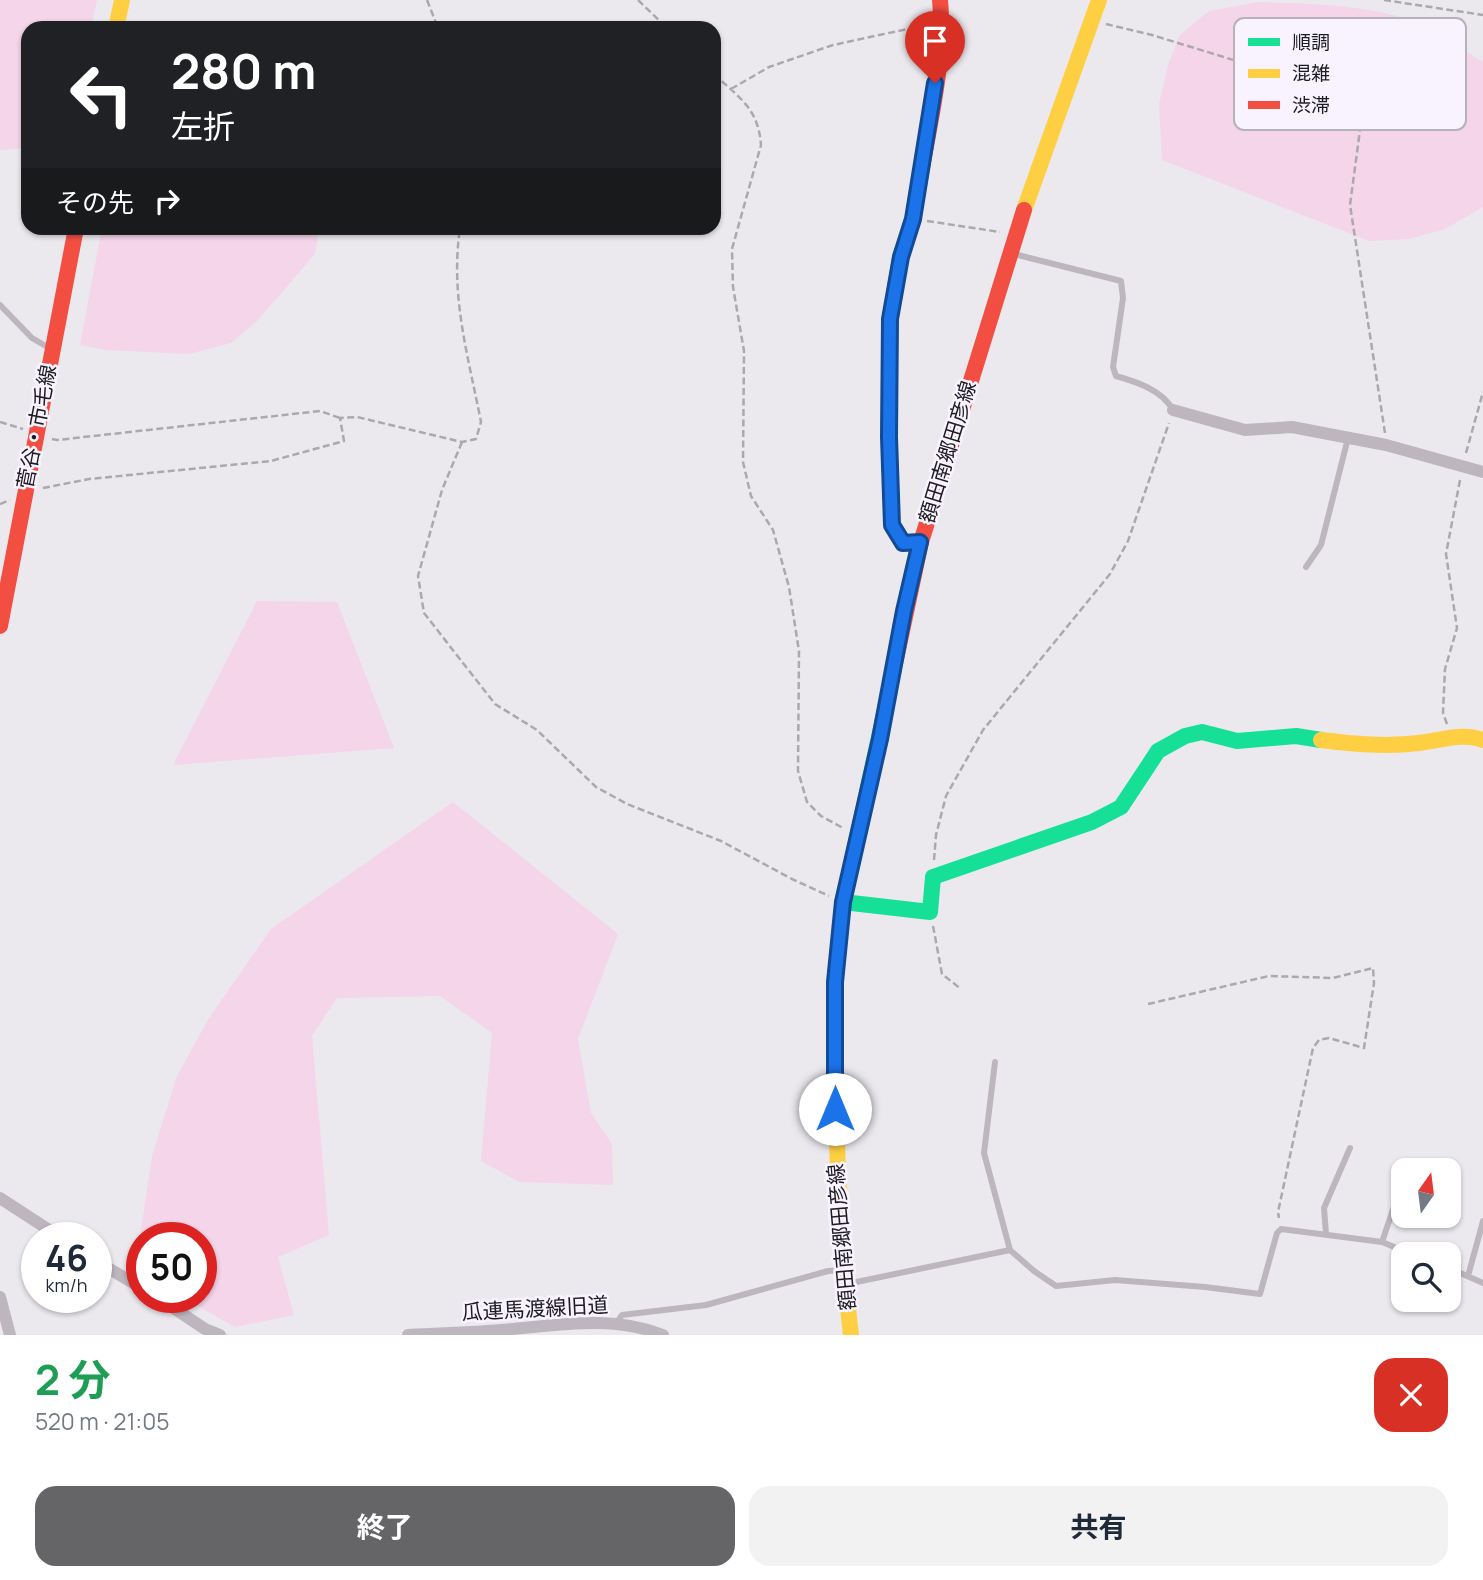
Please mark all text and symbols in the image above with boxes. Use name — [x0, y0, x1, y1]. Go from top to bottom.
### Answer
pin — [905, 11, 965, 83]
legend — [1234, 18, 1466, 130]
icon: arrive — [916, 22, 954, 60]
text: 順調 — [1292, 29, 1330, 55]
text: 280 m — [171, 37, 316, 104]
icon: left — [56, 49, 147, 140]
text: 混雑 — [1292, 60, 1330, 86]
text: 渋滞 — [1292, 92, 1330, 118]
text: 左折 — [171, 104, 235, 148]
icon: right — [148, 182, 186, 220]
text: その先 — [56, 184, 134, 220]
street label: 菅谷・市毛線 — [10, 362, 62, 491]
street label: 額田南郷田彦線 — [912, 377, 982, 526]
position arrow — [798, 1072, 872, 1146]
north arrow — [1391, 1158, 1461, 1228]
map controls — [1391, 1158, 1461, 1312]
street label: 額田南郷田彦線 — [821, 1163, 861, 1312]
speed limit sign: 50 — [126, 1222, 217, 1313]
text: 46 — [45, 1234, 88, 1282]
button: search — [1391, 1242, 1461, 1312]
text: km/h — [46, 1273, 87, 1297]
street label: 瓜連馬渡線旧道 — [461, 1290, 609, 1326]
text: 2 分 — [35, 1350, 110, 1408]
button: close — [1374, 1358, 1448, 1432]
text: 520 m · 21:05 — [35, 1405, 170, 1437]
button: 終了 — [35, 1486, 735, 1566]
button: 共有 — [749, 1486, 1448, 1566]

